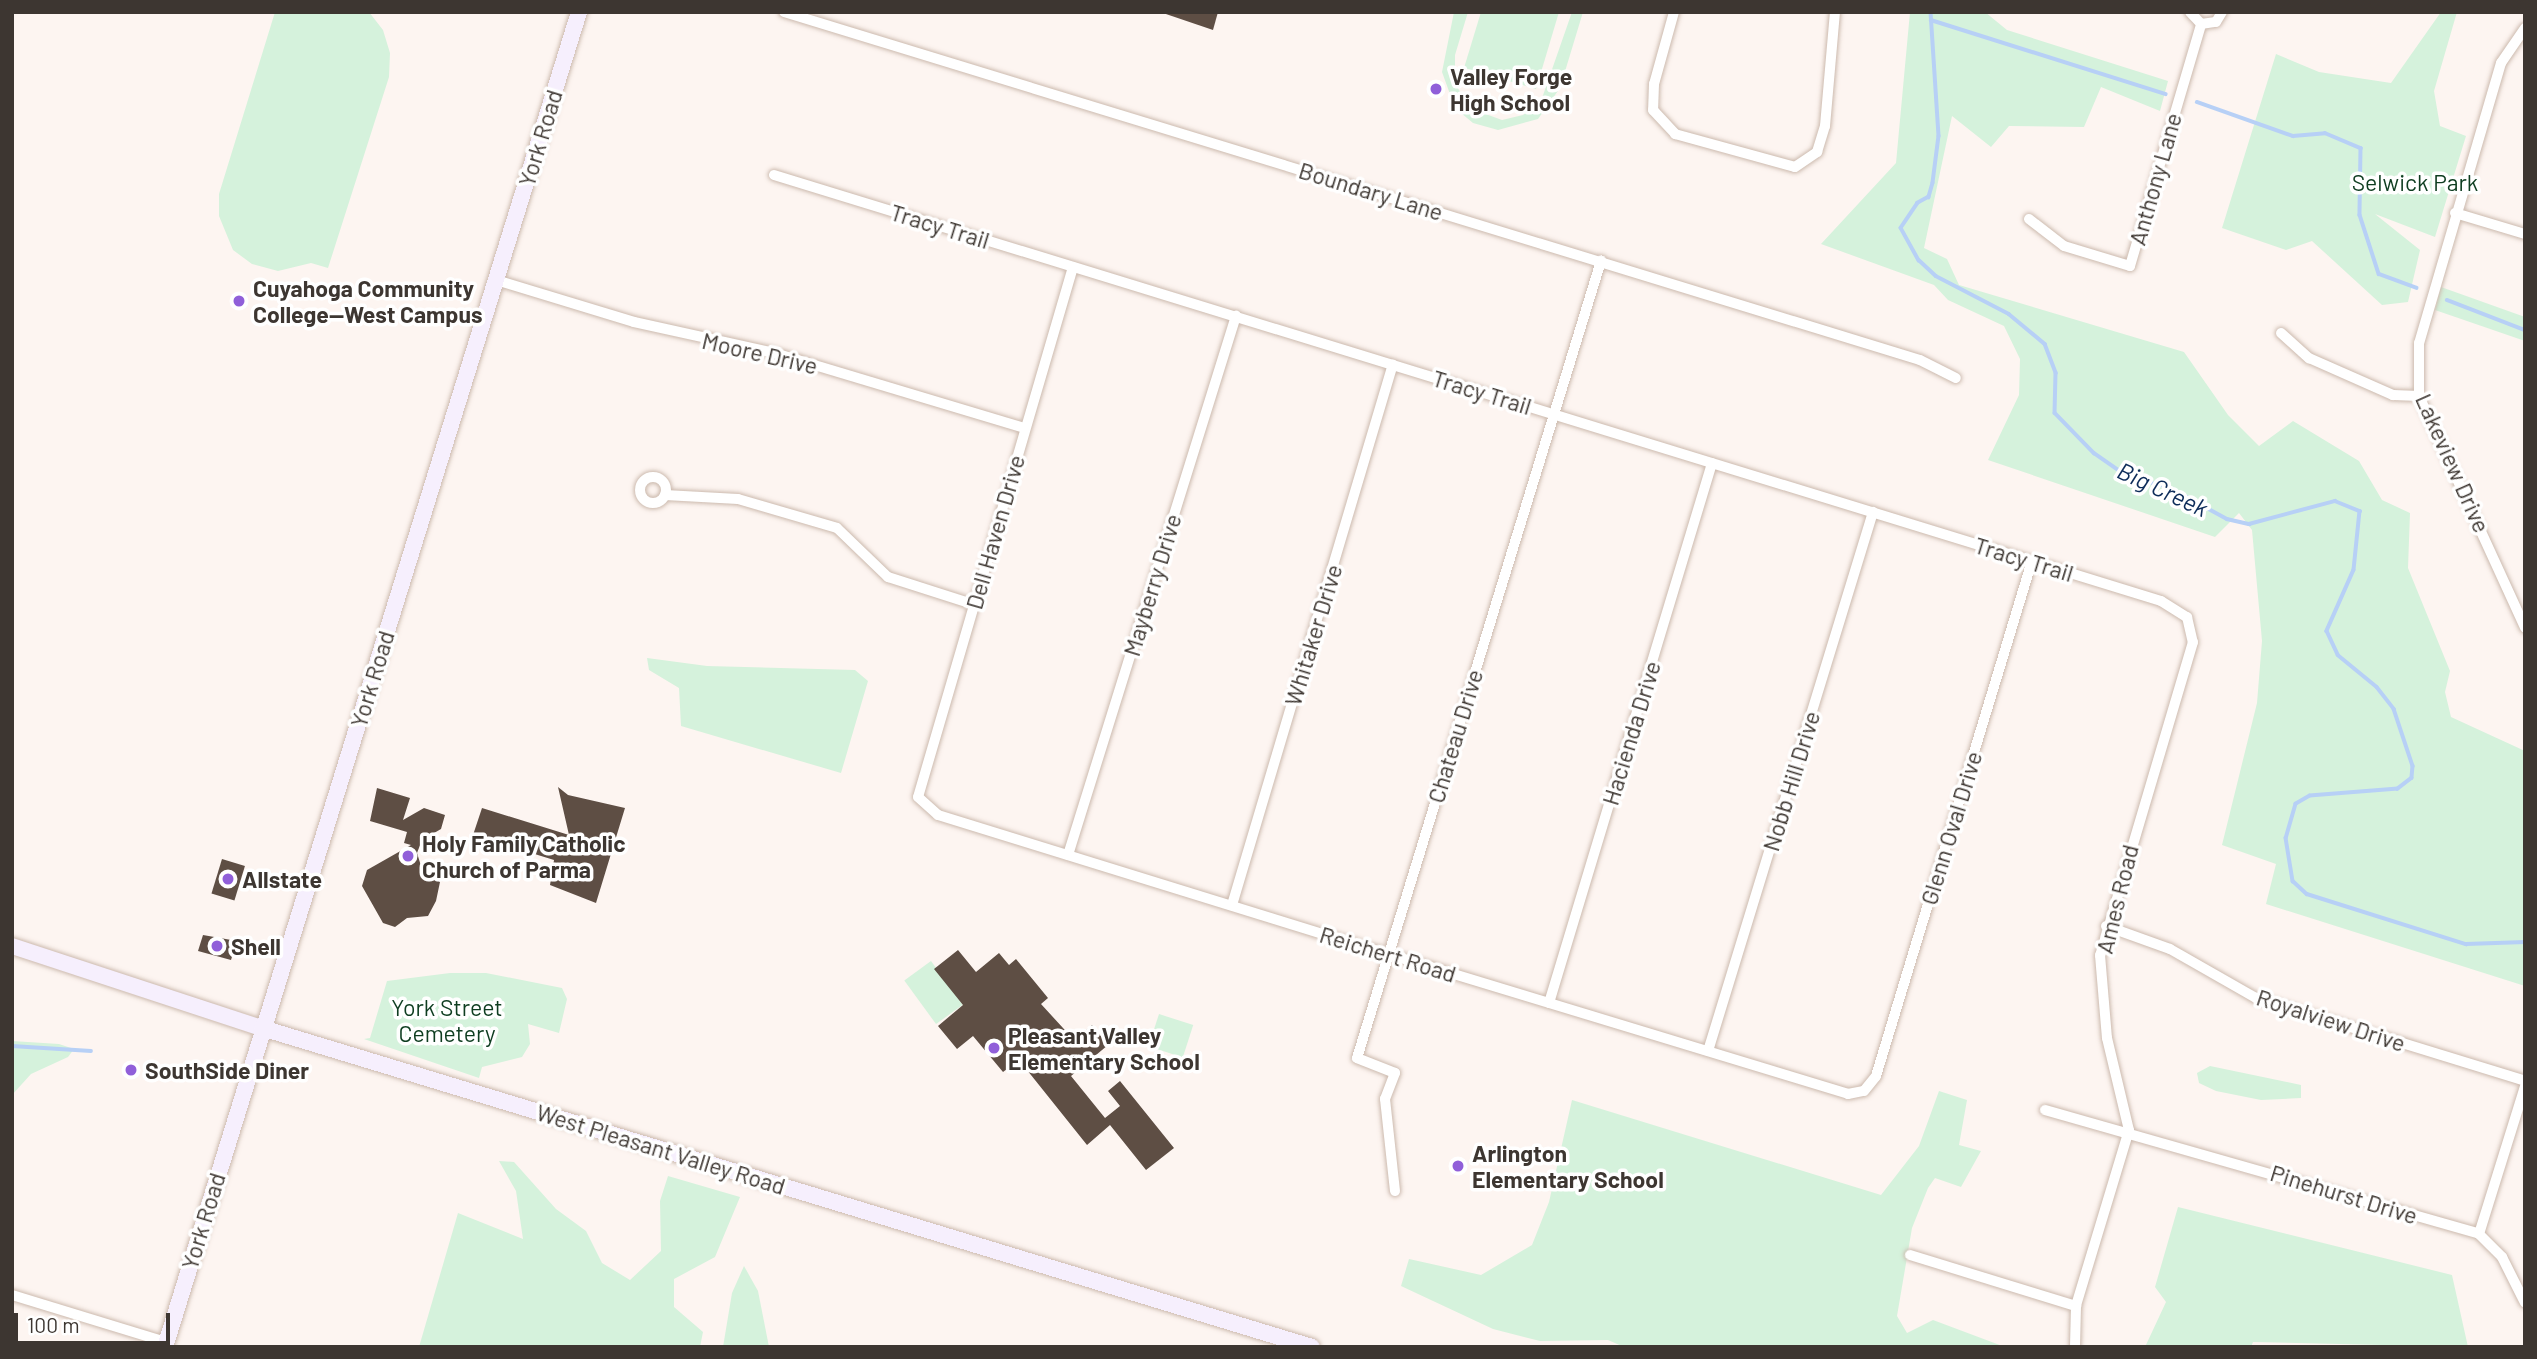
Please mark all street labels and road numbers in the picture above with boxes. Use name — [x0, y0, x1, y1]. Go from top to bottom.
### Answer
street label: York Road — [512, 86, 568, 190]
street label: Anthony Lane — [2123, 110, 2187, 248]
street label: Boundary Lane — [1296, 156, 1446, 226]
street label: Tracy Trail — [887, 198, 993, 254]
street label: Moore Drive — [699, 326, 821, 380]
street label: Tracy Trail — [1429, 364, 1535, 420]
street label: Lakeview Drive — [2410, 389, 2496, 537]
street label: Dell Haven Drive — [960, 452, 1030, 612]
street label: Mayberry Drive — [1117, 511, 1187, 659]
street label: Tracy Trail — [1971, 531, 2077, 587]
street label: Whitaker Drive — [1278, 561, 1348, 709]
street label: York Road — [344, 627, 400, 731]
street label: Hacienda Drive — [1596, 658, 1666, 808]
street label: Chateau Drive — [1422, 666, 1488, 806]
street label: Nobb Hill Drive — [1757, 708, 1825, 854]
street label: Glenn Oval Drive — [1915, 748, 1987, 908]
street label: Ames Road — [2090, 842, 2144, 956]
street label: Reichert Road — [1316, 920, 1460, 988]
street label: Royalview Drive — [2253, 983, 2409, 1057]
street label: West Pleasant Valley Road — [533, 1098, 789, 1200]
street label: Pinehurst Drive — [2267, 1159, 2421, 1229]
street label: York Road — [175, 1169, 231, 1273]

